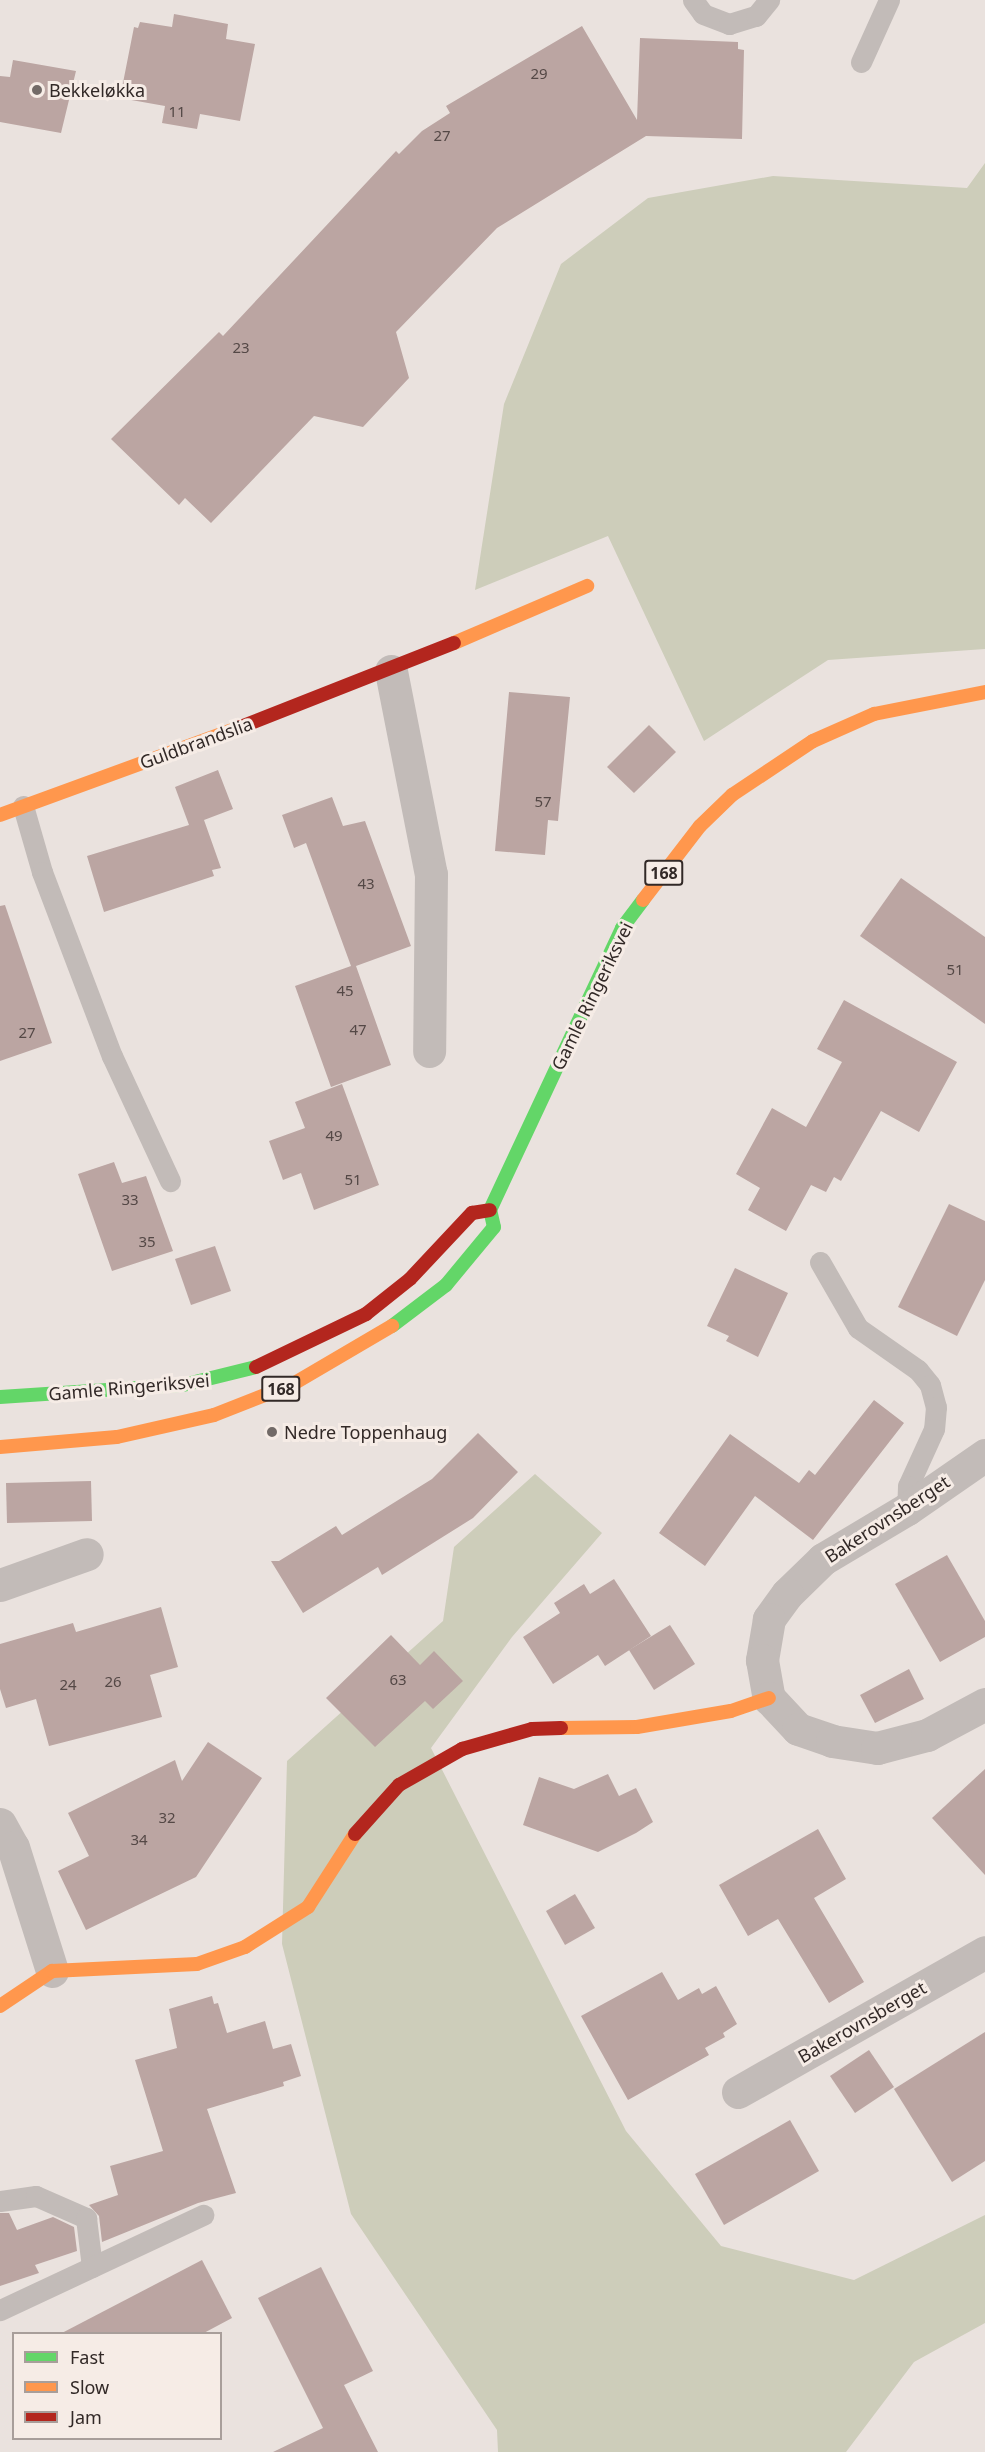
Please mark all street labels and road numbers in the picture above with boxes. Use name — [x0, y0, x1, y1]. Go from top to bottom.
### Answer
street label: Guldbrandslia — [137, 713, 255, 773]
road number: 168 — [643, 860, 685, 886]
street label: Gamle Ringeriksvei — [547, 918, 637, 1074]
street label: Gamle Ringeriksvei — [47, 1369, 211, 1405]
road number: 168 — [260, 1376, 302, 1402]
street label: Bakerovnsberget — [821, 1471, 953, 1567]
street label: Bakerovnsberget — [794, 1977, 930, 2067]

